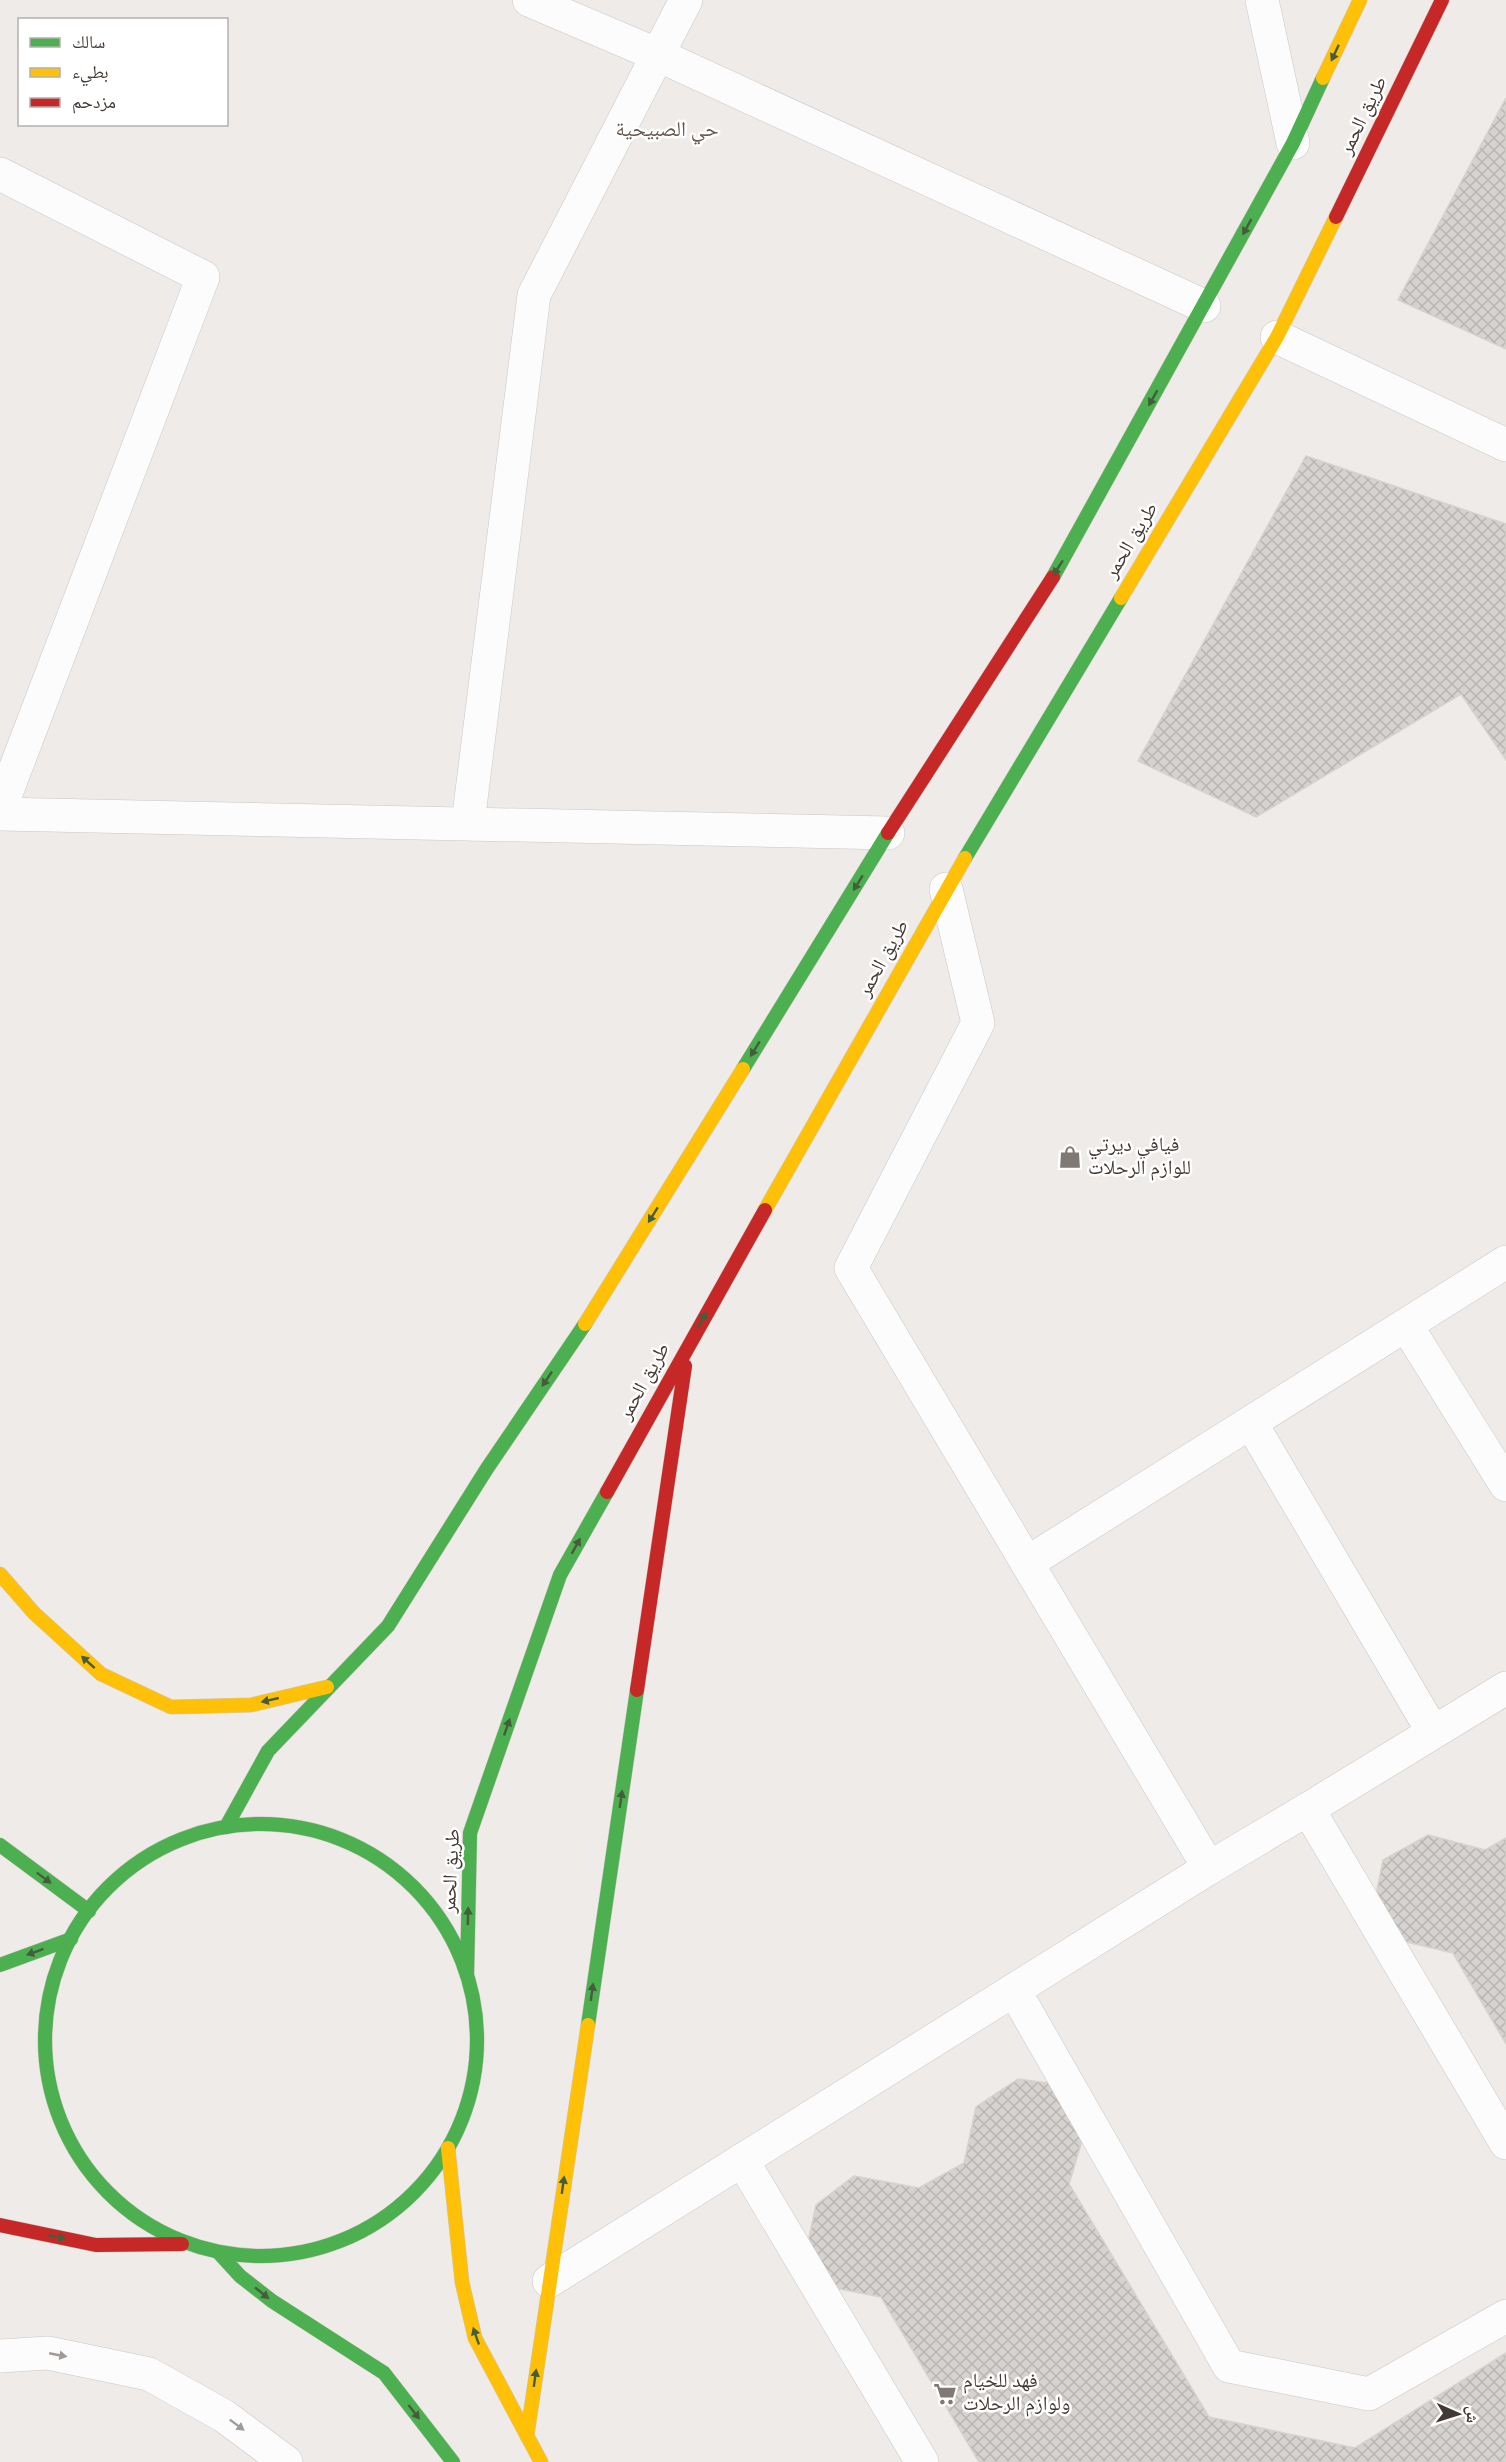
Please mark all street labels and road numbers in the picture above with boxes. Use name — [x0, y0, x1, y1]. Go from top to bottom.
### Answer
street label: طريق الحمر — [1333, 72, 1394, 161]
street label: طريق الحمر — [1099, 498, 1165, 585]
street label: طريق الحمر — [852, 916, 916, 1003]
street label: طريق الحمر — [613, 1339, 677, 1426]
street label: طريق الحمر — [437, 1828, 467, 1915]

